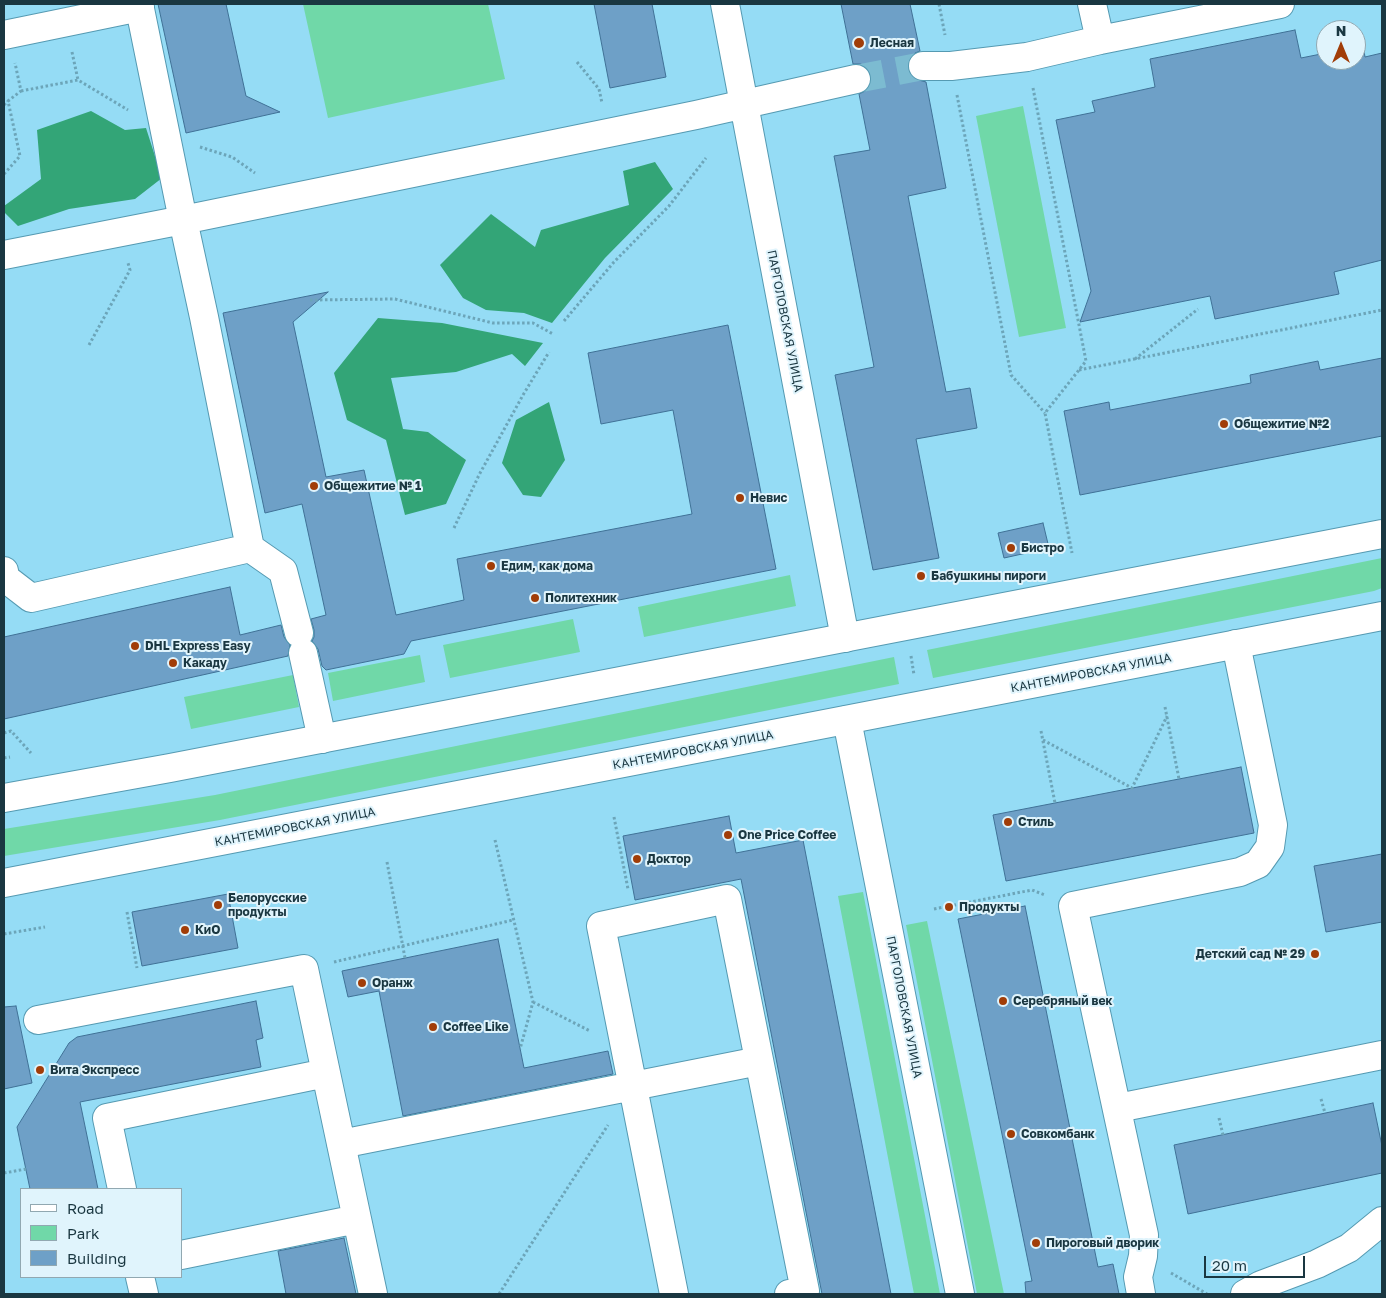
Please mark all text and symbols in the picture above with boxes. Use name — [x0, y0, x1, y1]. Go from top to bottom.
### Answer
north arrow — [1316, 20, 1366, 70]
text: N — [1336, 22, 1346, 39]
marker: Лесная — [852, 36, 866, 50]
place label: Лесная — [870, 36, 914, 50]
street label: ПАРГОЛОВСКАЯ УЛИЦА — [764, 249, 806, 393]
place label: Общежитие №2 — [1234, 417, 1329, 431]
marker: Общежитие №2 — [1218, 418, 1230, 430]
place label: Общежитие № 1 — [324, 479, 421, 493]
marker: Общежитие № 1 — [308, 480, 320, 492]
place label: Невис — [750, 491, 787, 505]
marker: Невис — [734, 492, 746, 504]
place label: Бистро — [1021, 541, 1064, 555]
marker: Бистро — [1005, 542, 1017, 554]
place label: Едим, как дома — [501, 559, 593, 573]
marker: Едим, как дома — [485, 560, 497, 572]
place label: Бабушкины пироги — [931, 569, 1046, 583]
marker: Бабушкины пироги — [915, 570, 927, 582]
place label: Политехник — [545, 591, 617, 605]
marker: Политехник — [529, 592, 541, 604]
place label: DHL Express Easy — [145, 639, 251, 653]
marker: DHL Express Easy — [129, 640, 141, 652]
street label: КАНТЕМИРОВСКАЯ УЛИЦА — [1009, 650, 1173, 696]
place label: Какаду — [183, 656, 227, 670]
marker: Какаду — [167, 657, 179, 669]
street label: КАНТЕМИРОВСКАЯ УЛИЦА — [611, 727, 775, 773]
street label: КАНТЕМИРОВСКАЯ УЛИЦА — [213, 804, 377, 850]
place label: Стиль — [1018, 815, 1054, 829]
marker: Стиль — [1002, 816, 1014, 828]
place label: One Price Coffee — [738, 828, 836, 842]
marker: One Price Coffee — [722, 829, 734, 841]
place label: Доктор — [647, 852, 691, 866]
marker: Доктор — [631, 853, 643, 865]
place label: Белорусские продукты — [228, 891, 307, 919]
marker: Белорусские продукты — [212, 899, 224, 911]
place label: Продукты — [959, 900, 1019, 914]
marker: Продукты — [943, 901, 955, 913]
place label: КиО — [195, 923, 220, 937]
marker: КиО — [179, 924, 191, 936]
street label: ПАРГОЛОВСКАЯ УЛИЦА — [883, 935, 925, 1079]
place label: Детский сад № 29 — [1196, 947, 1305, 961]
marker: Детский сад № 29 — [1309, 948, 1321, 960]
place label: Оранж — [372, 976, 413, 990]
marker: Оранж — [356, 977, 368, 989]
place label: Серебряный век — [1013, 994, 1112, 1008]
marker: Серебряный век — [997, 995, 1009, 1007]
place label: Coffee Like — [443, 1020, 509, 1034]
marker: Coffee Like — [427, 1021, 439, 1033]
place label: Вита Экспресс — [50, 1063, 139, 1077]
marker: Вита Экспресс — [34, 1064, 46, 1076]
place label: Совкомбанк — [1021, 1127, 1095, 1141]
marker: Совкомбанк — [1005, 1128, 1017, 1140]
legend — [20, 1188, 182, 1278]
text: Road — [67, 1199, 104, 1217]
text: Park — [67, 1224, 99, 1242]
place label: Пироговый дворик — [1046, 1236, 1159, 1250]
marker: Пироговый дворик — [1030, 1237, 1042, 1249]
scale bar — [1206, 1246, 1307, 1278]
text: Building — [67, 1249, 127, 1267]
text: 20 m — [1212, 1256, 1247, 1274]

